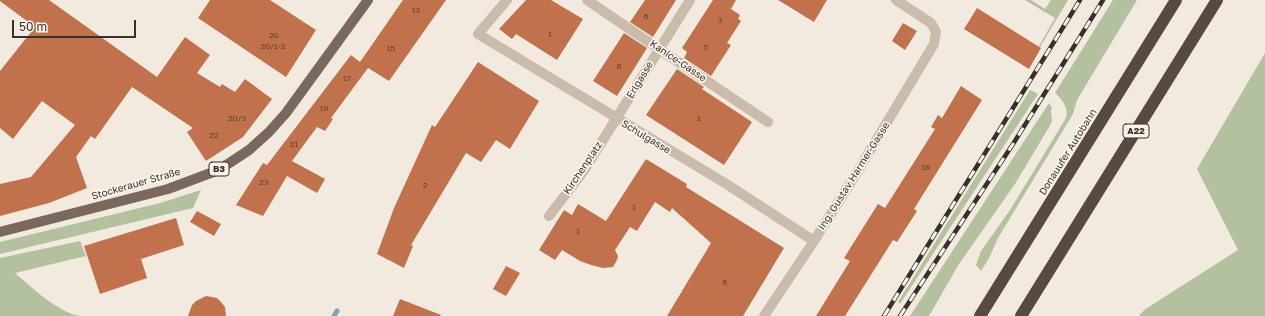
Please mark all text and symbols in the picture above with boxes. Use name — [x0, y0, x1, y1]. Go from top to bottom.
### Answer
house number: 13 — [412, 5, 420, 15]
house number: 6 — [644, 11, 648, 21]
scale bar — [14, 12, 138, 38]
house number: 3 — [718, 15, 722, 25]
text: 50 m — [19, 19, 47, 34]
house number: 1 — [548, 29, 552, 39]
house number: 20 — [269, 30, 279, 40]
street label: Kanice-Gasse — [648, 38, 708, 84]
house number: 20/1-2 — [261, 41, 285, 51]
house number: 5 — [704, 42, 708, 52]
house number: 15 — [387, 43, 395, 53]
street label: Erlgasse — [624, 59, 656, 101]
house number: 8 — [617, 61, 621, 71]
house number: 17 — [343, 73, 351, 83]
house number: 19 — [320, 103, 328, 113]
street label: Donauufer Autobahn — [1037, 107, 1099, 197]
house number: 20/3 — [228, 113, 246, 123]
house number: 1 — [697, 113, 701, 123]
street label: Schulgasse — [619, 118, 673, 156]
street label: Ing. Gustav Harmer-Gasse — [816, 120, 892, 232]
road number: A22 — [1123, 124, 1149, 138]
house number: 22 — [209, 130, 219, 140]
house number: 21 — [290, 139, 298, 149]
street label: Kirchenplatz — [561, 139, 605, 197]
road number: B3 — [209, 162, 229, 176]
house number: 16 — [922, 162, 930, 172]
street label: Stockerauer Straße — [90, 166, 182, 202]
house number: 23 — [259, 177, 269, 187]
house number: 2 — [423, 180, 427, 190]
house number: 1 — [632, 202, 636, 212]
house number: 1 — [576, 226, 580, 236]
house number: 6 — [723, 277, 727, 287]

